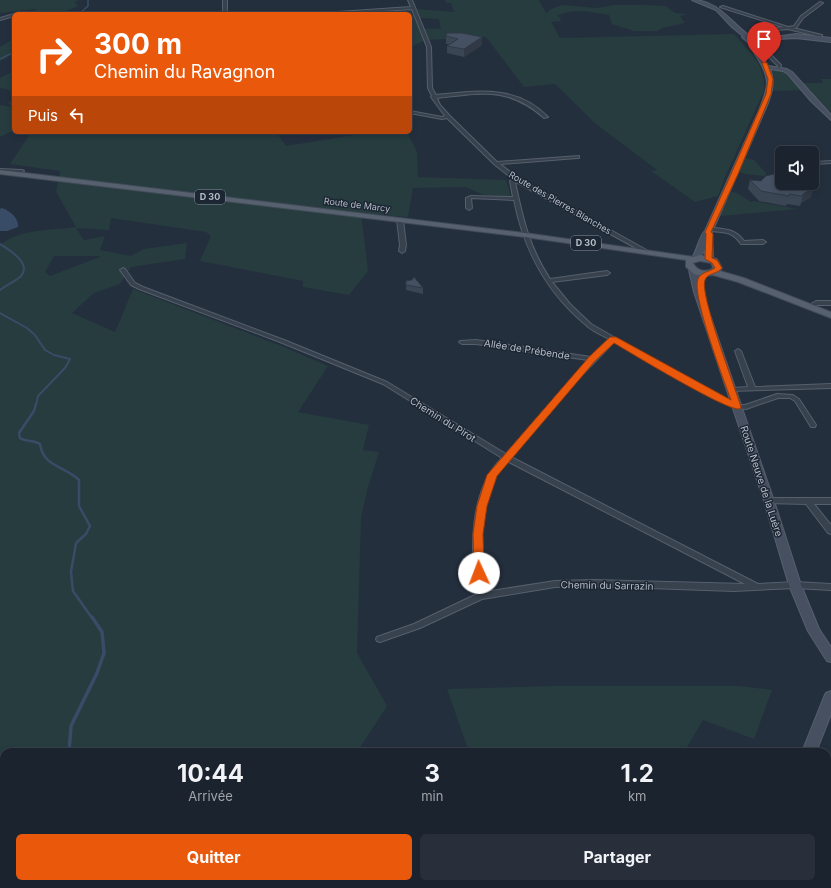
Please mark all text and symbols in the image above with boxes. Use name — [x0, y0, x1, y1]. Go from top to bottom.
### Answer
pin — [747, 22, 781, 63]
text: 300 m — [94, 27, 182, 61]
icon: right — [28, 28, 80, 80]
icon: arrive — [753, 28, 775, 50]
text: Chemin du Ravagnon — [94, 61, 275, 82]
icon: left — [66, 104, 88, 126]
text: Puis — [28, 106, 58, 125]
map controls — [775, 146, 819, 190]
button: sound — [775, 146, 819, 190]
street label: Route des Pierres Blanches — [507, 169, 614, 237]
road number: D 30 — [195, 190, 225, 204]
street label: Route de Marcy — [323, 195, 391, 214]
road number: D 30 — [571, 236, 601, 250]
street label: Allée de Prébende — [483, 336, 571, 362]
street label: Chemin du Pirot — [408, 394, 479, 444]
street label: Route Neuve de la Luère — [738, 424, 786, 538]
position arrow — [458, 552, 500, 594]
street label: Chemin du Sarrazin — [560, 578, 654, 592]
text: 10:44 — [177, 759, 244, 788]
text: 3 — [425, 759, 440, 788]
text: 1.2 — [620, 759, 654, 788]
text: Arrivée — [188, 788, 233, 804]
text: min — [421, 788, 443, 804]
text: km — [628, 788, 646, 804]
button: Quitter — [16, 834, 412, 880]
button: Partager — [420, 834, 815, 880]

